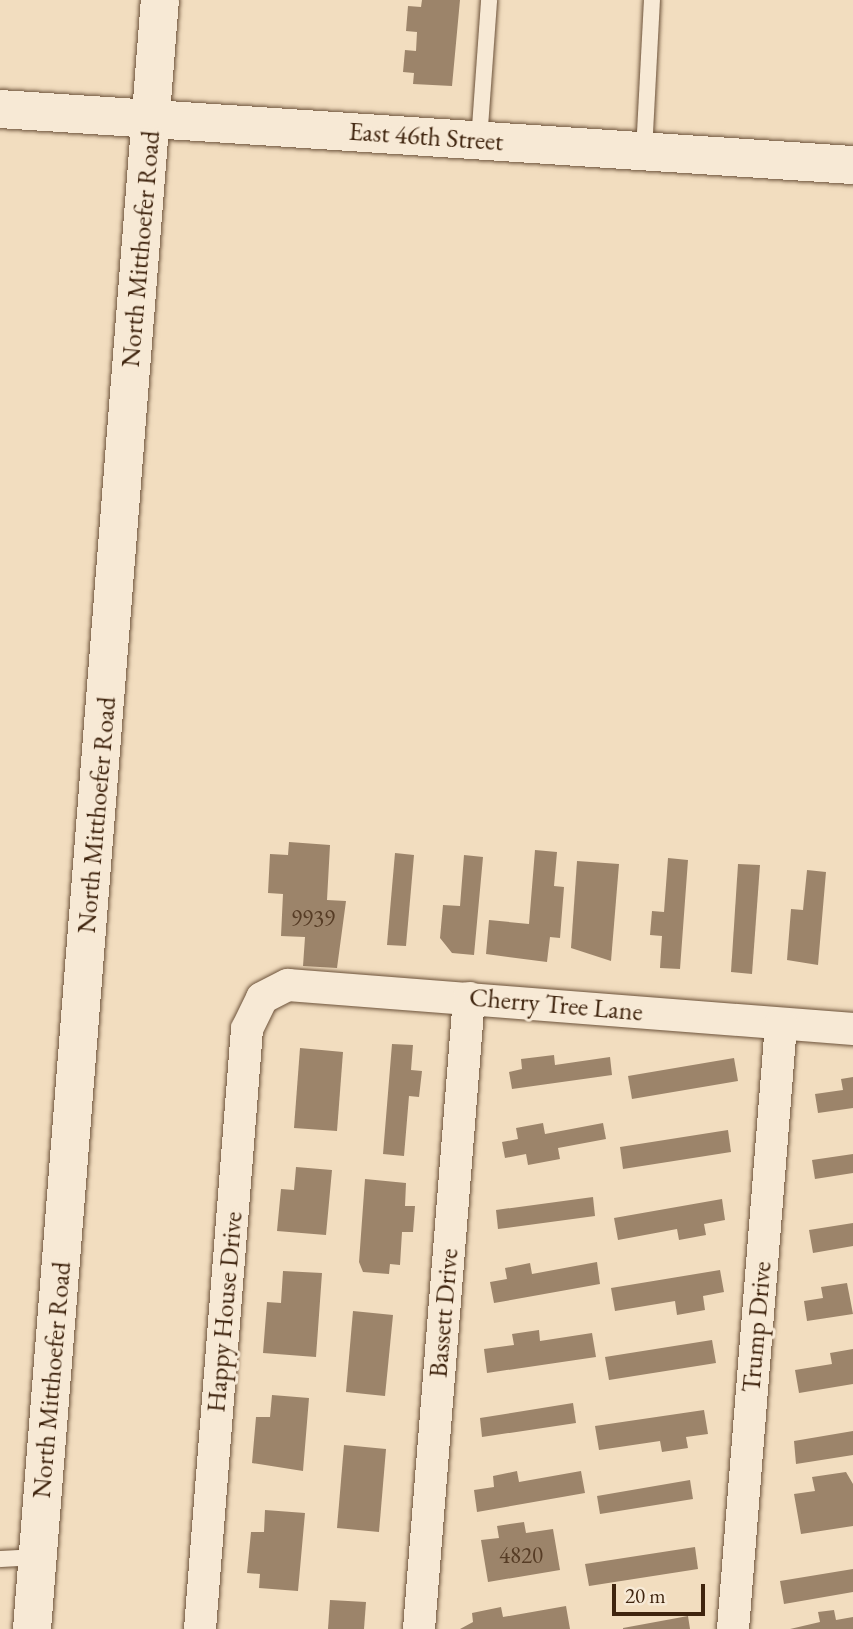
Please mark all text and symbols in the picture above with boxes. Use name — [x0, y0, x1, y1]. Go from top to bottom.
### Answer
street label: East 46th Street — [348, 116, 504, 158]
street label: North Mitthoefer Road — [115, 129, 167, 369]
street label: North Mitthoefer Road — [71, 695, 123, 935]
house number: 9939 — [291, 904, 335, 932]
street label: Cherry Tree Lane — [468, 982, 644, 1028]
street label: Happy House Drive — [201, 1210, 249, 1414]
street label: Bassett Drive — [423, 1247, 465, 1379]
street label: North Mitthoefer Road — [26, 1260, 78, 1500]
street label: Trump Drive — [736, 1260, 778, 1394]
house number: 4820 — [499, 1541, 543, 1569]
scale bar — [615, 1570, 708, 1614]
text: 20 m — [625, 1582, 666, 1609]

